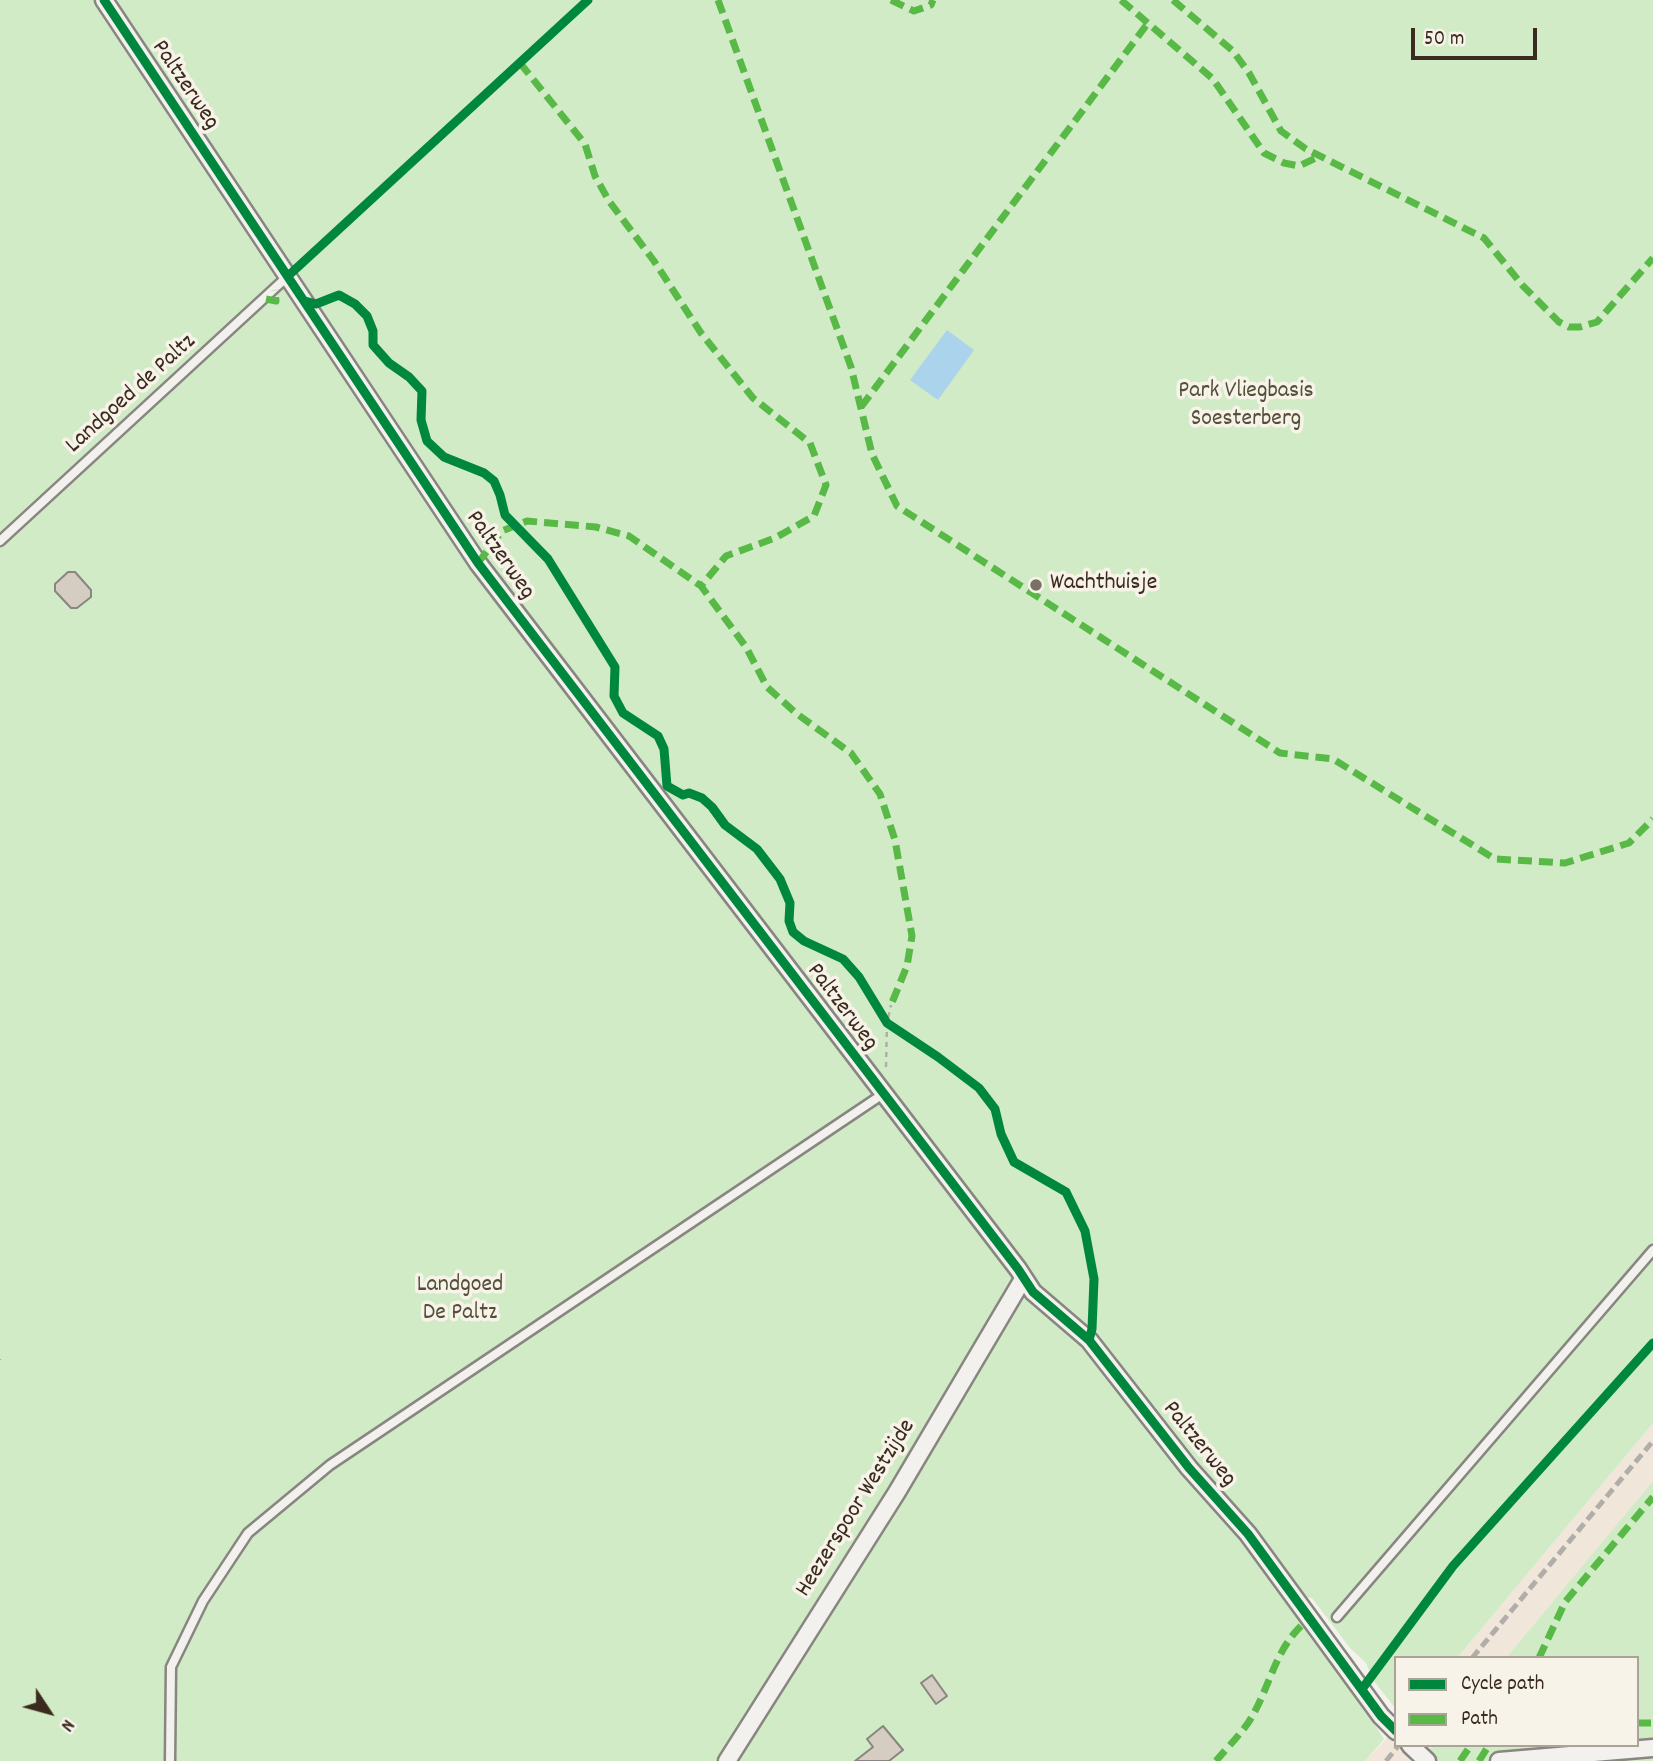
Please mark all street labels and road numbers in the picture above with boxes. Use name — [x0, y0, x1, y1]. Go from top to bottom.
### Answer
street label: Paltzerweg — [144, 36, 224, 136]
street label: Landgoed de Paltz — [61, 329, 203, 461]
street label: Paltzerweg — [458, 506, 540, 606]
street label: Paltzerweg — [799, 959, 883, 1057]
street label: Paltzerweg — [1155, 1396, 1241, 1494]
street label: Heezerspoor Westzijde — [791, 1415, 923, 1603]

